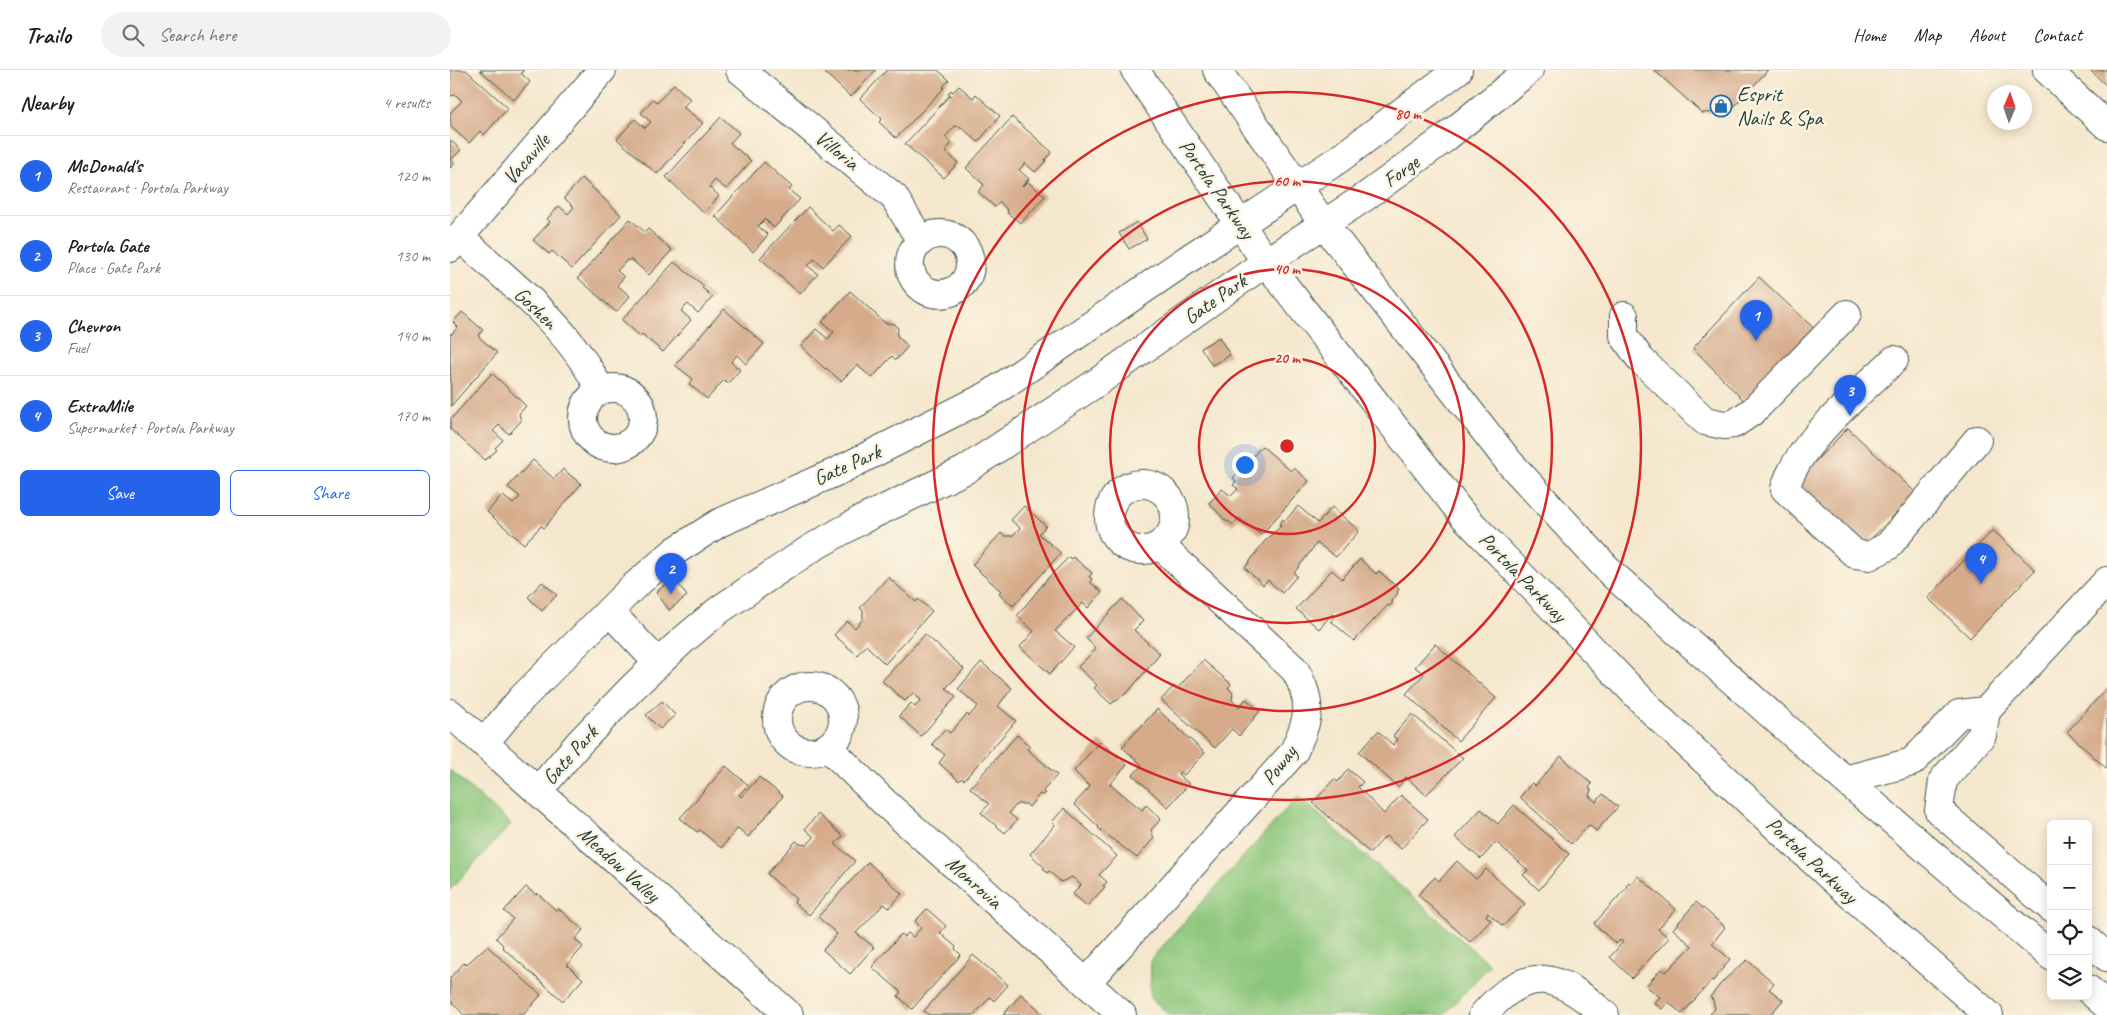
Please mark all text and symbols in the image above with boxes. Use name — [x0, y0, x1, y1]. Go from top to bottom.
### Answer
search box — [101, 12, 451, 57]
text: Trailo — [25, 20, 71, 50]
icon: search — [119, 21, 147, 49]
text: Search here — [159, 23, 236, 47]
text: Home — [1853, 24, 1886, 46]
text: Map — [1914, 24, 1941, 46]
text: About — [1969, 24, 2005, 46]
text: Contact — [2033, 24, 2082, 46]
place label: Esprit Nails & Spa — [1737, 81, 1825, 131]
north arrow — [1987, 85, 2032, 130]
text: Nearby — [20, 90, 73, 116]
text: 4 results — [383, 93, 430, 113]
shop icon: Esprit Nails & Spa — [1709, 94, 1733, 118]
text: 80 m — [1395, 105, 1422, 124]
street label: Villoria — [810, 124, 866, 177]
street label: Vacaville — [497, 127, 557, 190]
street label: Portola Parkway — [1173, 134, 1262, 245]
street label: Forge — [1378, 149, 1425, 193]
text: McDonald's — [67, 154, 142, 178]
text: 1 — [32, 166, 40, 186]
text: 120 m — [396, 166, 430, 186]
text: 60 m — [1274, 172, 1301, 191]
text: Restaurant · Portola Parkway — [67, 178, 228, 198]
text: Portola Gate — [67, 234, 149, 258]
text: 2 — [32, 246, 40, 266]
text: 130 m — [396, 246, 430, 266]
text: Place · Gate Park — [67, 258, 160, 278]
text: 40 m — [1274, 260, 1301, 279]
street label: Gate Park — [1178, 267, 1253, 330]
street label: Goshen — [509, 281, 564, 336]
pin: 1 — [1740, 300, 1772, 341]
text: Chevron — [67, 314, 120, 338]
text: 3 — [32, 326, 40, 346]
text: 140 m — [396, 326, 430, 346]
text: Fuel — [67, 338, 88, 358]
text: 20 m — [1274, 349, 1301, 368]
pin: 3 — [1834, 375, 1866, 416]
text: ExtraMile — [67, 394, 133, 418]
text: 4 — [32, 406, 40, 426]
text: 170 m — [396, 406, 430, 426]
text: Supermarket · Portola Parkway — [67, 418, 234, 438]
centre of rings — [1278, 437, 1296, 455]
street label: Gate Park — [809, 438, 886, 491]
your location — [1232, 452, 1258, 478]
button: Save — [20, 470, 220, 516]
button: Share — [230, 470, 430, 516]
street label: Portola Parkway — [1474, 526, 1574, 629]
pin: 4 — [1965, 543, 1997, 584]
pin: 2 — [655, 553, 687, 594]
street label: Gate Park — [537, 719, 604, 790]
street label: Poway — [1256, 739, 1304, 790]
street label: Portola Parkway — [1761, 811, 1864, 910]
street label: Meadow Valley — [573, 820, 667, 909]
map controls — [2047, 820, 2092, 1000]
button: + — [2047, 820, 2092, 865]
street label: Monrovia — [940, 850, 1009, 915]
button: − — [2047, 865, 2092, 910]
button: locate — [2047, 910, 2092, 955]
button: layers — [2047, 955, 2092, 1000]

